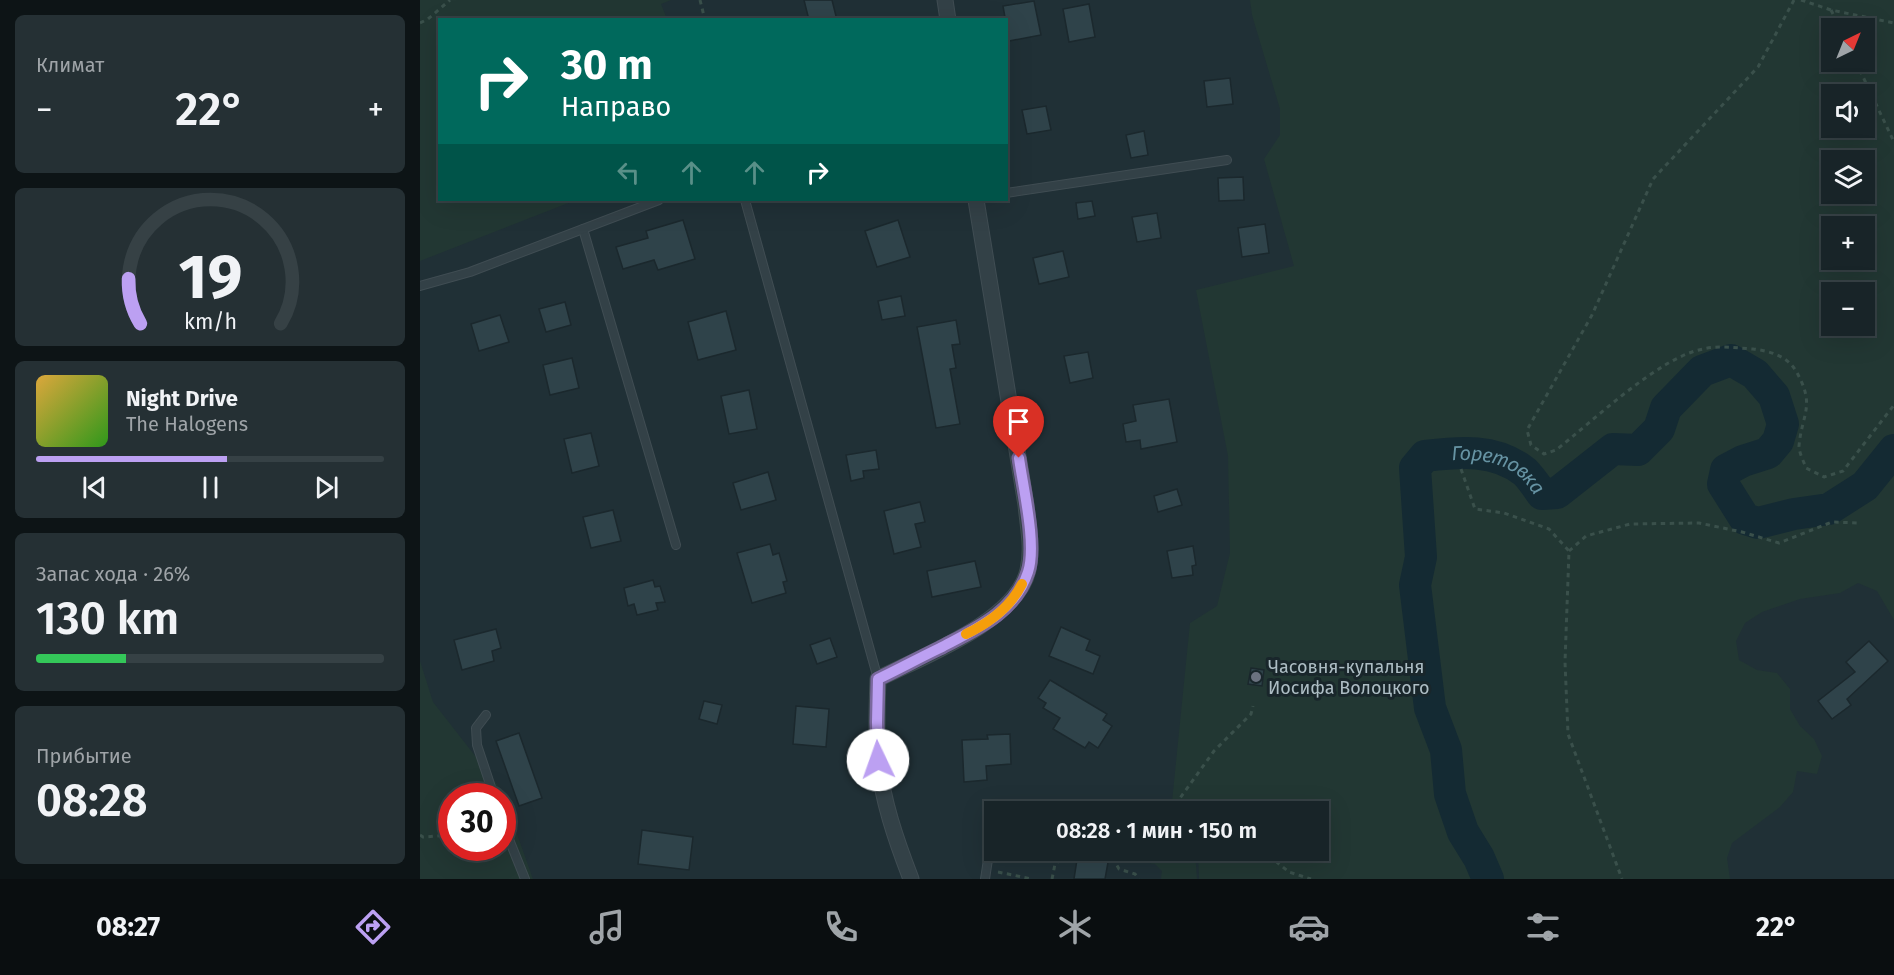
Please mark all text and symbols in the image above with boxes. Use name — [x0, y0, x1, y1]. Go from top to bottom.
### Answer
north arrow — [1821, 18, 1875, 72]
map controls — [1821, 18, 1875, 336]
text: 30 m — [561, 40, 653, 90]
icon: right — [462, 42, 540, 120]
text: Климат — [36, 53, 104, 77]
text: 22° — [175, 83, 245, 137]
button: sound — [1821, 84, 1875, 138]
text: − — [36, 90, 53, 130]
text: + — [368, 90, 384, 130]
text: Направо — [561, 91, 671, 123]
button: layers — [1821, 150, 1875, 204]
icon: left — [612, 156, 645, 189]
icon: ahead — [675, 156, 708, 189]
icon: ahead — [738, 156, 771, 189]
icon: right — [801, 156, 834, 189]
button: + — [1821, 216, 1875, 270]
text: 19 — [178, 240, 242, 315]
button: − — [1821, 282, 1875, 336]
text: km/h — [183, 309, 237, 335]
text: Night Drive — [126, 385, 238, 412]
pin — [993, 396, 1044, 458]
icon: arrive — [1002, 405, 1035, 438]
text: The Halogens — [126, 412, 248, 436]
water label: Горетовка — [1451, 441, 1550, 499]
icon: previous — [78, 471, 111, 504]
icon: pause — [194, 471, 227, 504]
icon: next — [310, 471, 343, 504]
text: Запас хода · 26% — [36, 562, 190, 586]
text: 130 km — [36, 592, 179, 646]
place label: Часовня-купальня Иосифа Волоцкого — [1268, 656, 1429, 699]
marker: Часовня-купальня Иосифа Волоцкого — [1249, 670, 1263, 684]
position arrow — [846, 728, 910, 792]
text: Прибытие — [36, 744, 132, 768]
text: 08:28 — [36, 774, 148, 828]
speed limit sign: 30 — [438, 783, 516, 861]
text: 08:28 · 1 мин · 150 m — [1056, 817, 1257, 844]
icon: directions — [352, 906, 394, 948]
icon: music — [586, 906, 628, 948]
icon: phone — [820, 906, 862, 948]
icon: climate — [1054, 906, 1096, 948]
icon: car — [1288, 906, 1330, 948]
icon: filters — [1522, 906, 1564, 948]
text: 08:27 — [96, 911, 160, 943]
text: 22° — [1756, 911, 1798, 943]

